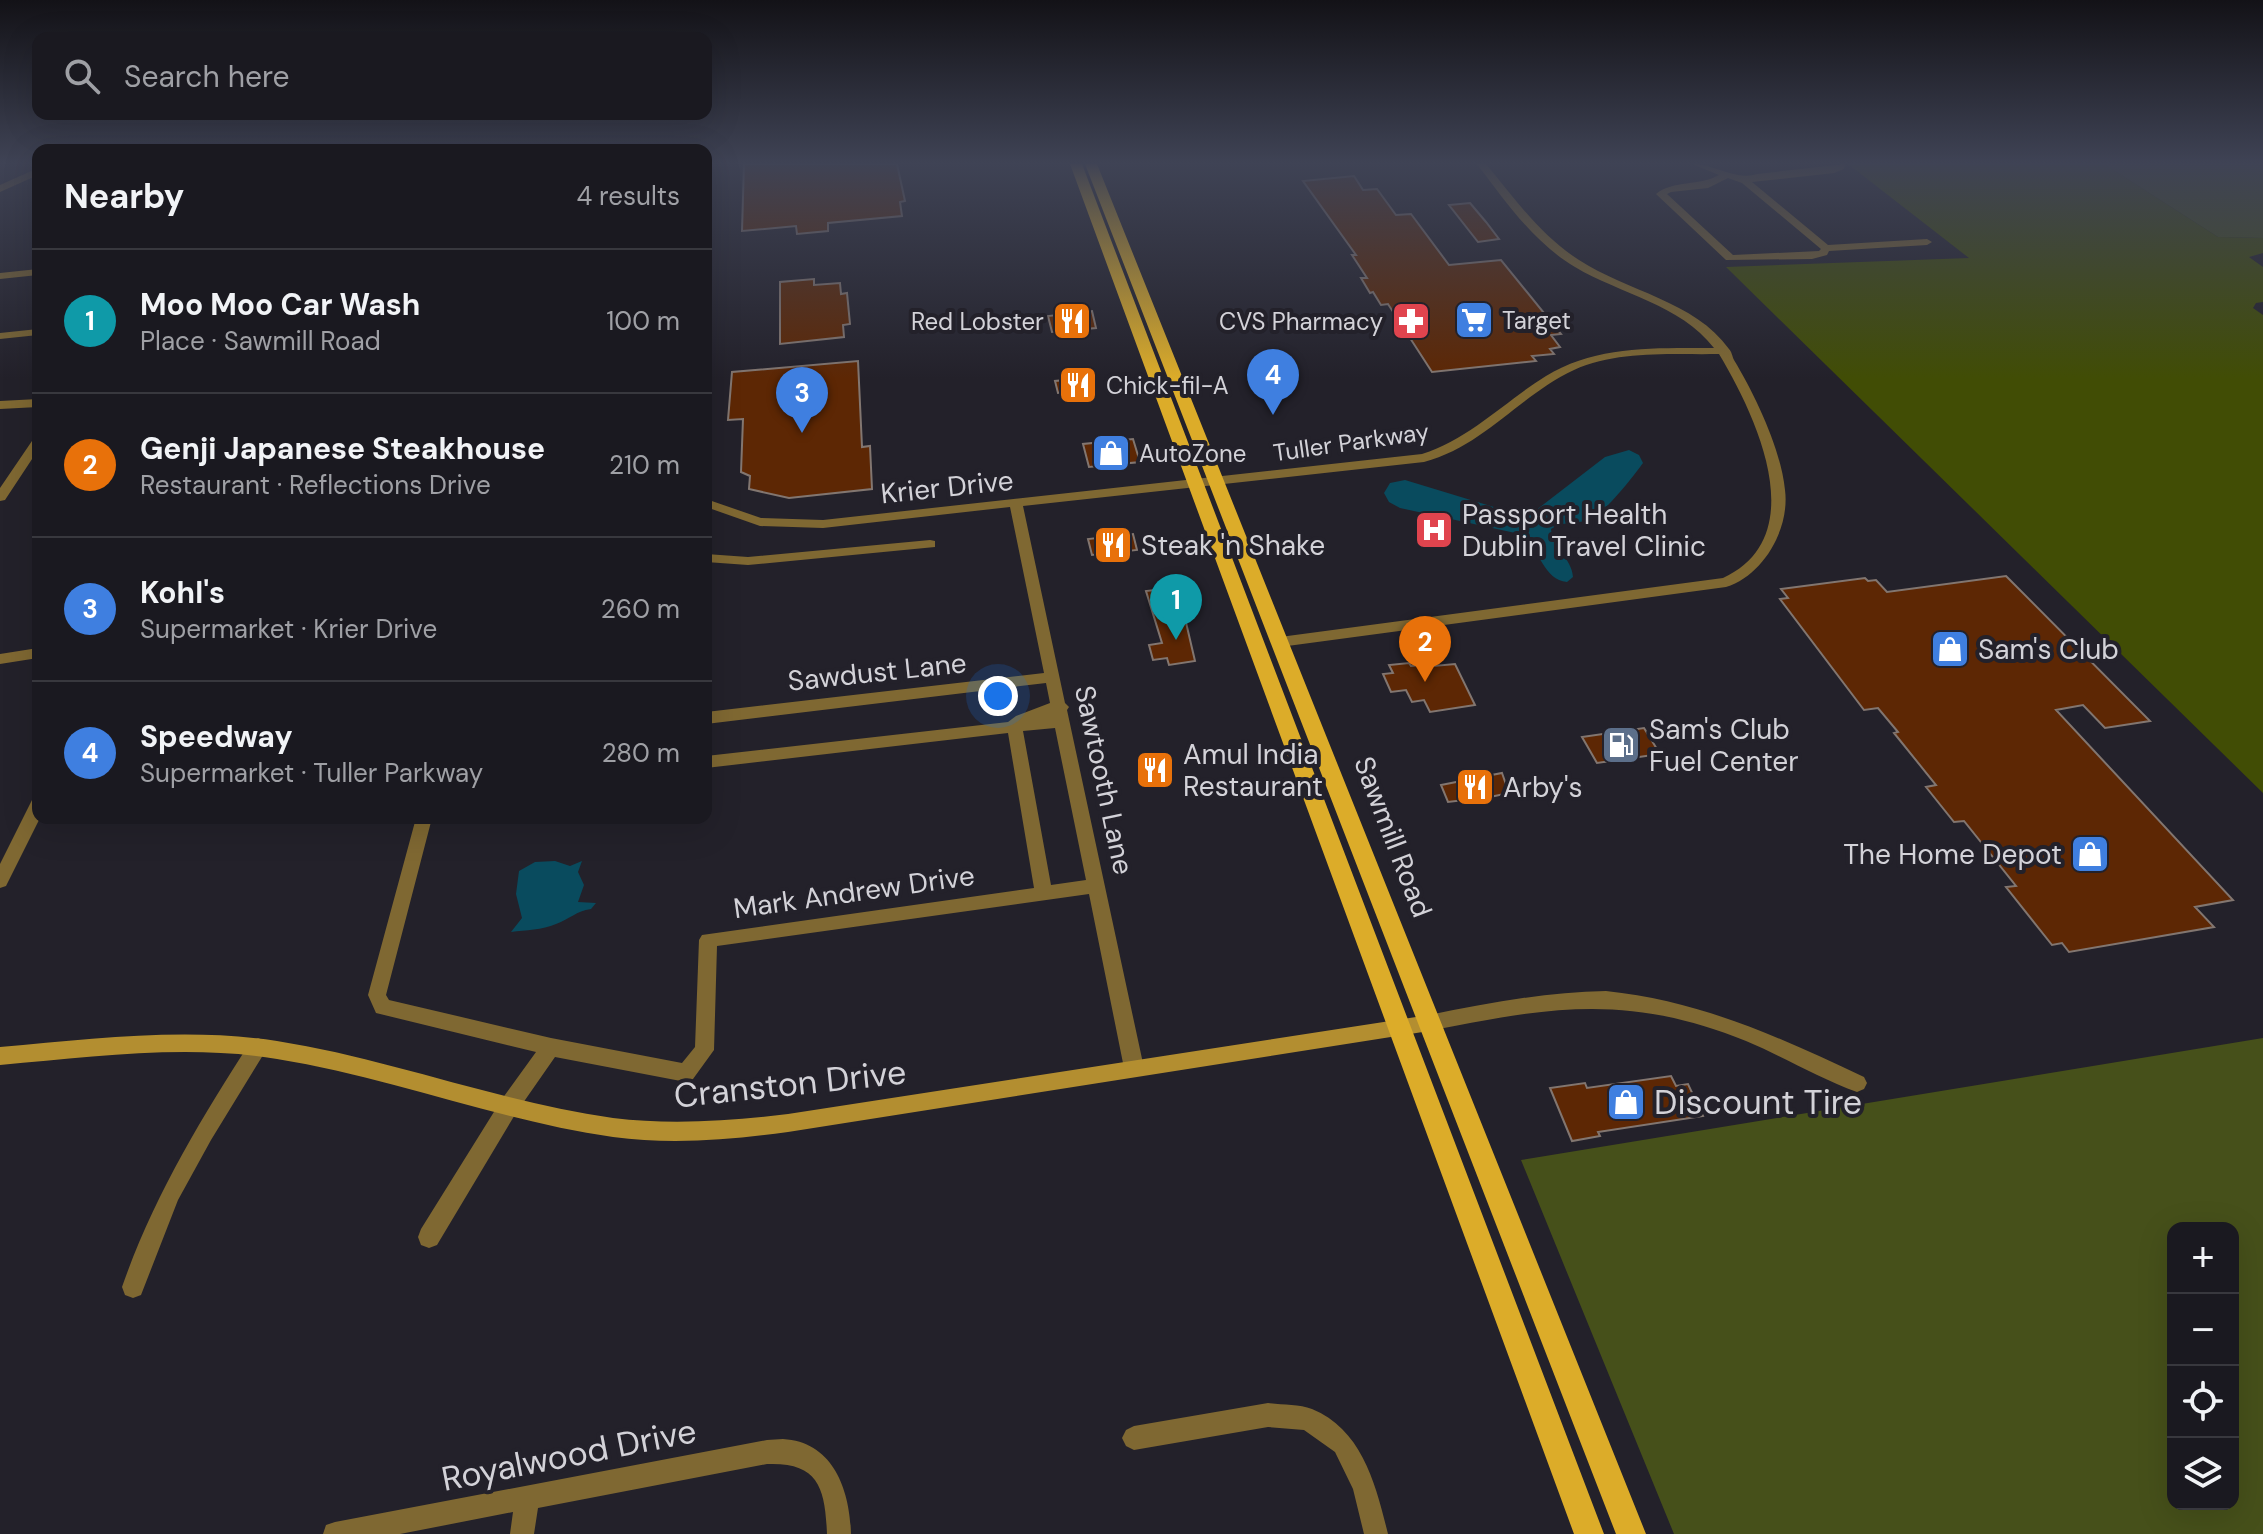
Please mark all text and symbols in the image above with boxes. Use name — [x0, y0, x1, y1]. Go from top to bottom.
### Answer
search box — [32, 32, 712, 120]
icon: search — [60, 54, 104, 98]
text: Search here — [124, 57, 290, 96]
text: Nearby — [64, 174, 184, 219]
text: 4 results — [576, 179, 680, 213]
text: Moo Moo Car Wash — [140, 285, 420, 324]
supermarket icon: Target — [1453, 299, 1495, 341]
restaurant icon: Red Lobster — [1051, 300, 1093, 342]
pharmacy icon: CVS Pharmacy — [1390, 300, 1432, 342]
text: 1 — [85, 304, 95, 338]
text: 100 m — [606, 304, 680, 338]
place label: Target — [1502, 305, 1571, 336]
place label: Red Lobster — [911, 306, 1044, 337]
place label: CVS Pharmacy — [1219, 306, 1383, 337]
text: Place · Sawmill Road — [140, 324, 381, 358]
pin: 4 — [1247, 349, 1299, 415]
restaurant icon: Chick-fil-A — [1057, 364, 1099, 406]
pin: 3 — [776, 367, 828, 433]
place label: Chick-fil-A — [1106, 370, 1229, 401]
street label: Tuller Parkway — [1271, 416, 1431, 468]
text: Genji Japanese Steakhouse — [140, 429, 545, 468]
shop icon: AutoZone — [1090, 432, 1132, 474]
place label: AutoZone — [1139, 438, 1246, 469]
text: 2 — [82, 448, 98, 482]
text: 210 m — [609, 448, 680, 482]
street label: Krier Drive — [879, 462, 1015, 512]
text: Restaurant · Reflections Drive — [140, 468, 491, 502]
place label: Passport Health Dublin Travel Clinic — [1462, 496, 1706, 565]
hospital icon: Passport Health Dublin Travel Clinic — [1413, 509, 1455, 551]
restaurant icon: Steak 'n Shake — [1092, 524, 1134, 566]
place label: Steak 'n Shake — [1141, 527, 1325, 564]
text: Kohl's — [140, 573, 225, 612]
pin: 1 — [1150, 574, 1202, 640]
text: 3 — [82, 592, 98, 626]
text: 260 m — [601, 592, 680, 626]
text: Supermarket · Krier Drive — [140, 612, 437, 646]
pin: 2 — [1399, 616, 1451, 682]
shop icon: Sam's Club — [1929, 628, 1971, 670]
place label: Sam's Club — [1978, 631, 2119, 668]
street label: Sawdust Lane — [786, 644, 968, 700]
your location — [978, 676, 1018, 716]
street label: Sawtooth Lane — [1066, 682, 1142, 878]
place label: Sam's Club Fuel Center — [1649, 711, 1799, 780]
text: Speedway — [140, 717, 293, 756]
fuel station icon: Sam's Club Fuel Center — [1600, 724, 1642, 766]
text: 4 — [82, 736, 98, 770]
text: 280 m — [602, 736, 680, 770]
place label: Amul India Restaurant — [1183, 736, 1323, 805]
restaurant icon: Amul India Restaurant — [1134, 749, 1176, 791]
street label: Sawmill Road — [1345, 751, 1441, 923]
text: Supermarket · Tuller Parkway — [140, 756, 483, 790]
restaurant icon: Arby's — [1454, 766, 1496, 808]
place label: Arby's — [1503, 769, 1582, 806]
shop icon: The Home Depot — [2069, 833, 2111, 875]
place label: The Home Depot — [1843, 836, 2062, 873]
street label: Mark Andrew Drive — [731, 857, 977, 927]
street label: Cranston Drive — [672, 1049, 908, 1119]
place label: Discount Tire — [1654, 1080, 1862, 1125]
shop icon: Discount Tire — [1605, 1081, 1647, 1123]
map controls — [2167, 1222, 2239, 1510]
button: + — [2167, 1222, 2239, 1294]
button: − — [2167, 1294, 2239, 1366]
button: locate — [2167, 1366, 2239, 1438]
street label: Royalwood Drive — [438, 1408, 700, 1502]
button: layers — [2167, 1438, 2239, 1510]

